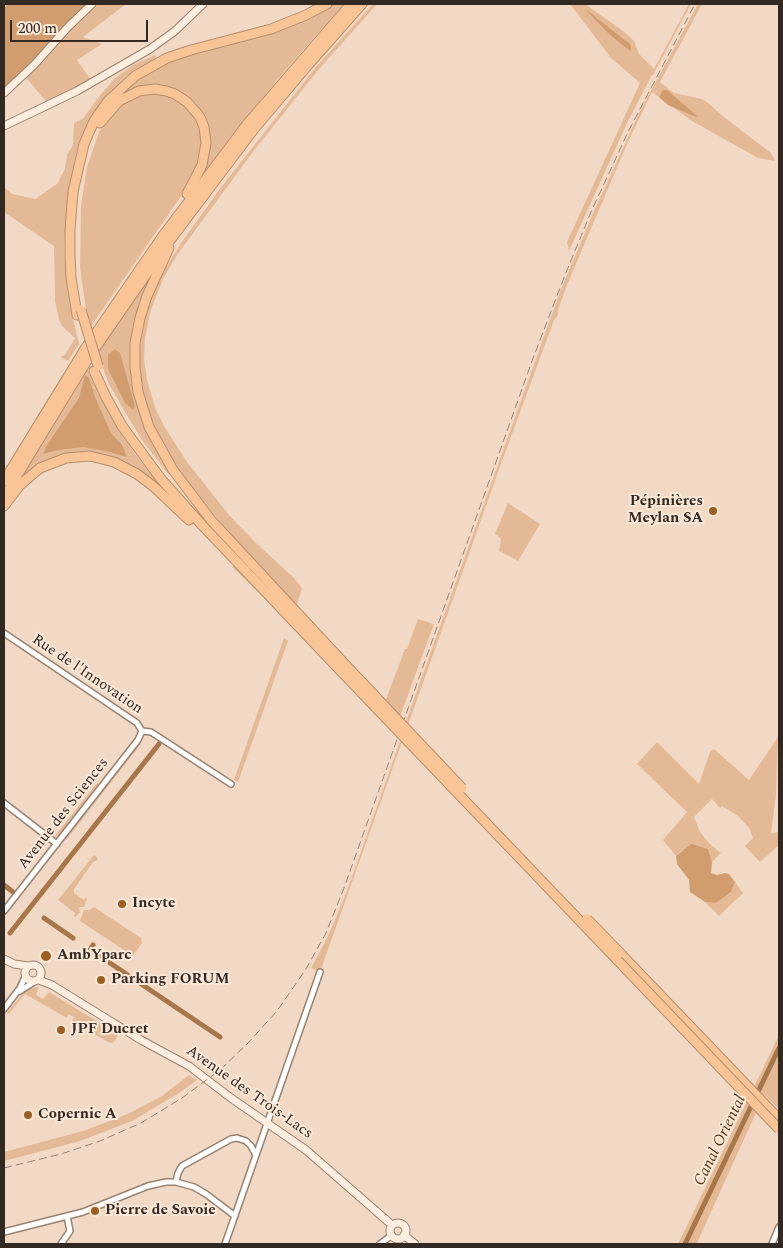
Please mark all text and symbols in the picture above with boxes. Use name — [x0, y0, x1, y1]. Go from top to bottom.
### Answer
scale bar — [12, 10, 150, 42]
text: 200 m — [18, 17, 57, 40]
place label: Pépinières Meylan SA — [628, 493, 703, 528]
marker: Pépinières Meylan SA — [707, 505, 719, 517]
street label: Rue de l'Innovation — [28, 631, 146, 719]
street label: Avenue des Sciences — [15, 755, 113, 873]
place label: Incyte — [132, 895, 175, 913]
marker: Incyte — [116, 898, 128, 910]
place label: AmbYparc — [57, 947, 131, 965]
marker: AmbYparc — [39, 949, 53, 963]
place label: Parking FORUM — [111, 971, 229, 989]
marker: Parking FORUM — [95, 974, 107, 986]
place label: JPF Ducret — [71, 1021, 149, 1039]
marker: JPF Ducret — [55, 1024, 67, 1036]
street label: Avenue des Trois-Lacs — [182, 1043, 316, 1143]
water label: Canal Oriental — [691, 1093, 751, 1189]
place label: Copernic A — [38, 1106, 117, 1124]
marker: Copernic A — [22, 1109, 34, 1121]
place label: Pierre de Savoie — [105, 1202, 216, 1220]
marker: Pierre de Savoie — [89, 1205, 101, 1217]

